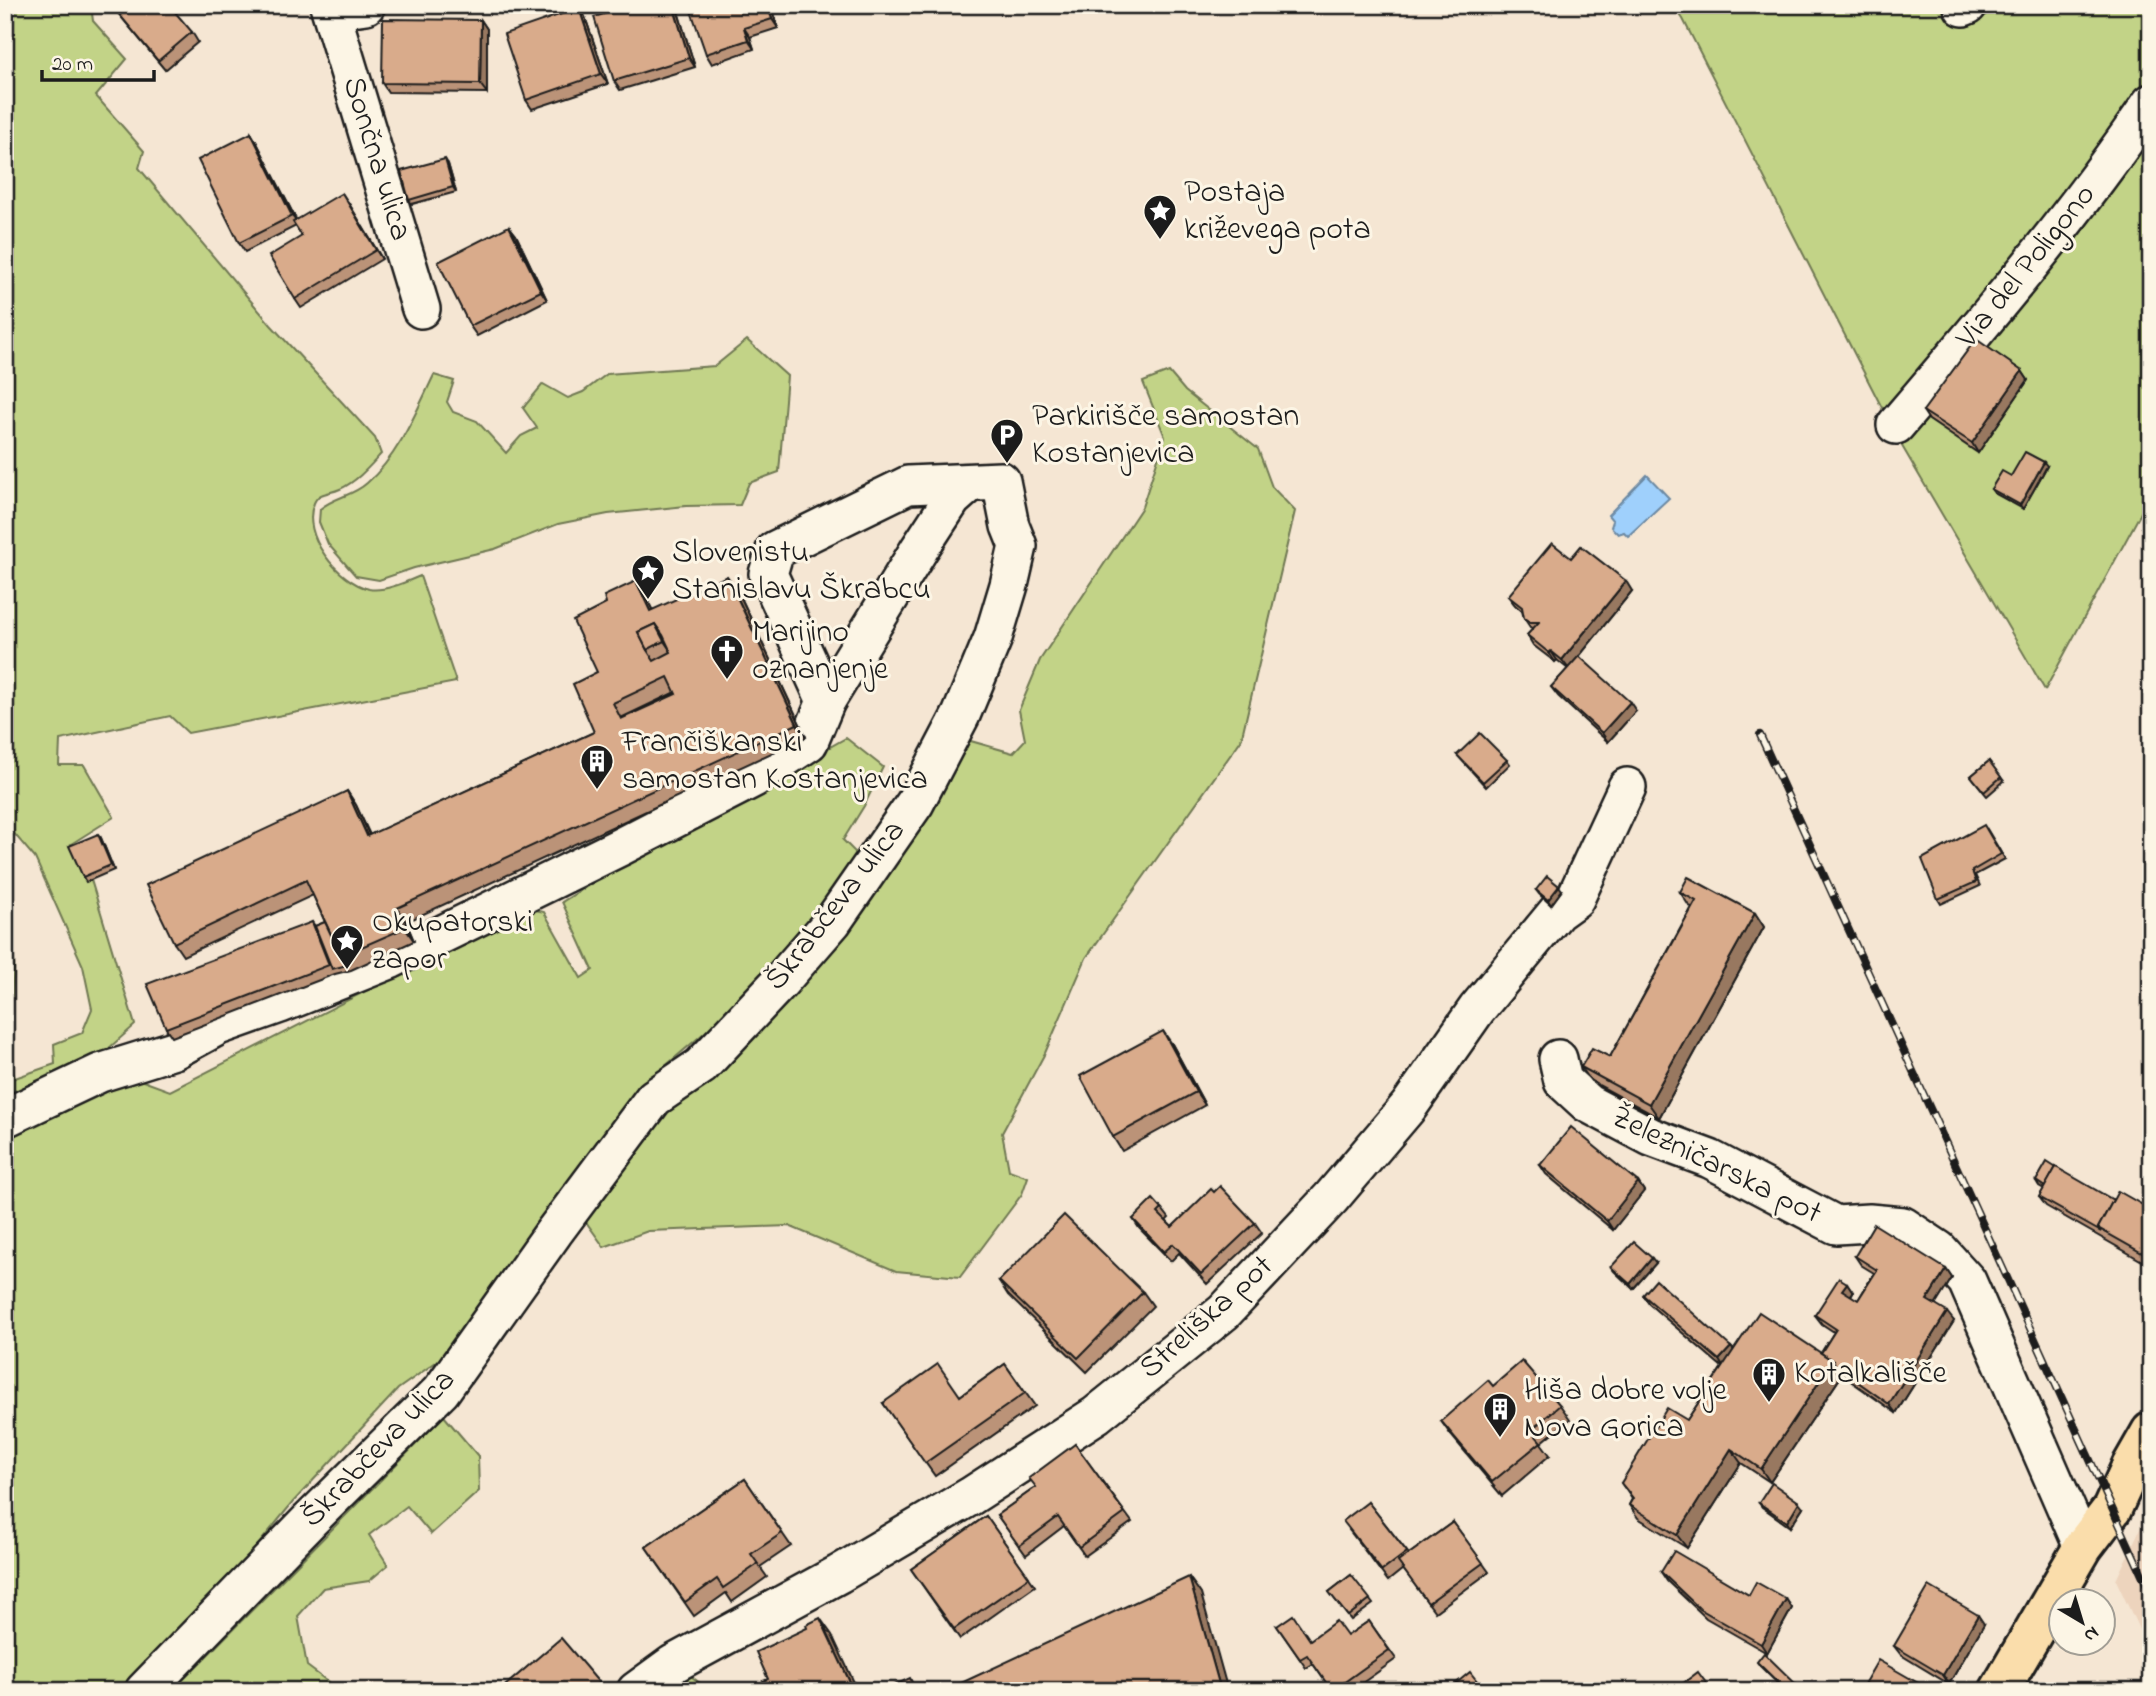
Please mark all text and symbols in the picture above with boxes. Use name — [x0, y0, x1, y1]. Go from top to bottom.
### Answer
scale bar — [42, 38, 154, 82]
text: 20 m — [52, 50, 93, 80]
street label: Sončna ulica — [329, 71, 423, 247]
place label: Postaja križevega pota — [1184, 170, 1371, 254]
street label: Via del Poligono — [1945, 174, 2108, 360]
place icon: Postaja križevega pota — [1141, 192, 1179, 241]
place label: Parkirišče samostan Kostanjevica — [1032, 394, 1299, 478]
parking icon: Parkirišče samostan Kostanjevica — [988, 416, 1026, 465]
place label: Slovenistu Stanislavu Škrabcu — [672, 530, 931, 614]
place icon: Slovenistu Stanislavu Škrabcu — [629, 552, 667, 601]
place label: Marijino oznanjenje — [752, 610, 889, 694]
church icon: Marijino oznanjenje — [708, 632, 746, 681]
place label: Frančiškanski samostan Kostanjevica — [621, 720, 928, 804]
building icon: Frančiškanski samostan Kostanjevica — [578, 742, 616, 791]
street label: Škrabčeva ulica — [754, 810, 918, 1002]
place label: Okupatorski zapor — [372, 900, 533, 984]
place icon: Okupatorski zapor — [328, 922, 366, 971]
street label: Železničarska pot — [1603, 1095, 1829, 1237]
street label: Streliška pot — [1129, 1244, 1285, 1391]
place label: Kotalkališče — [1794, 1351, 1947, 1398]
building icon: Kotalkališče — [1750, 1355, 1788, 1404]
street label: Škrabčeva ulica — [291, 1359, 467, 1539]
place label: Hiša dobre volje Nova Gorica — [1524, 1368, 1728, 1452]
building icon: Hiša dobre volje Nova Gorica — [1481, 1390, 1519, 1439]
north arrow — [2048, 1588, 2118, 1658]
text: N — [2077, 1619, 2104, 1648]

